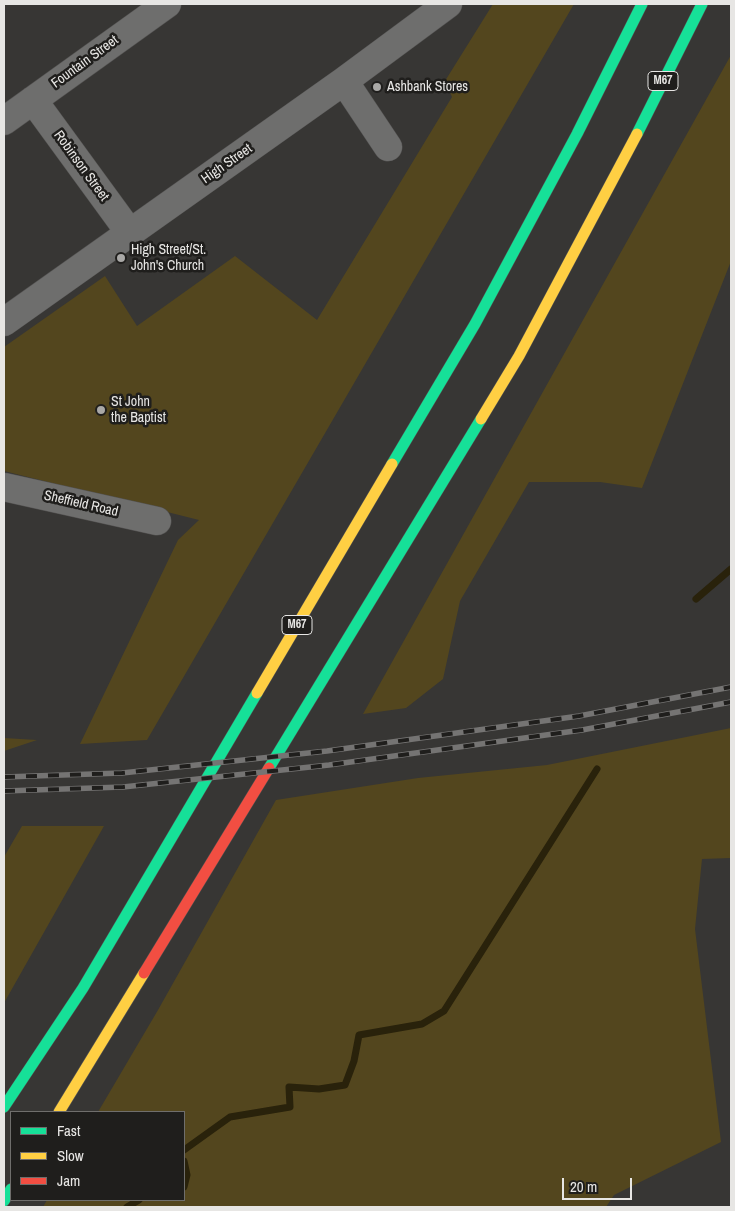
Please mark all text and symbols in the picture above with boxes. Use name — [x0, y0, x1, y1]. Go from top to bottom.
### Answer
street label: Fountain Street — [48, 32, 122, 92]
road number: M67 — [648, 72, 678, 90]
place label: Ashbank Stores — [387, 79, 468, 95]
marker: Ashbank Stores — [371, 81, 383, 93]
street label: Robinson Street — [50, 128, 112, 204]
street label: High Street — [198, 140, 256, 188]
place label: High Street/St. John's Church — [131, 242, 206, 274]
marker: High Street/St. John's Church — [115, 252, 127, 264]
place label: St John the Baptist — [111, 394, 166, 427]
marker: St John the Baptist — [95, 404, 107, 416]
street label: Sheffield Road — [42, 487, 120, 521]
road number: M67 — [282, 616, 312, 634]
legend — [10, 1111, 185, 1201]
text: Fast — [57, 1120, 80, 1141]
text: Slow — [57, 1145, 84, 1166]
scale bar — [565, 1168, 635, 1200]
text: Jam — [57, 1170, 80, 1191]
text: 20 m — [570, 1176, 597, 1197]

